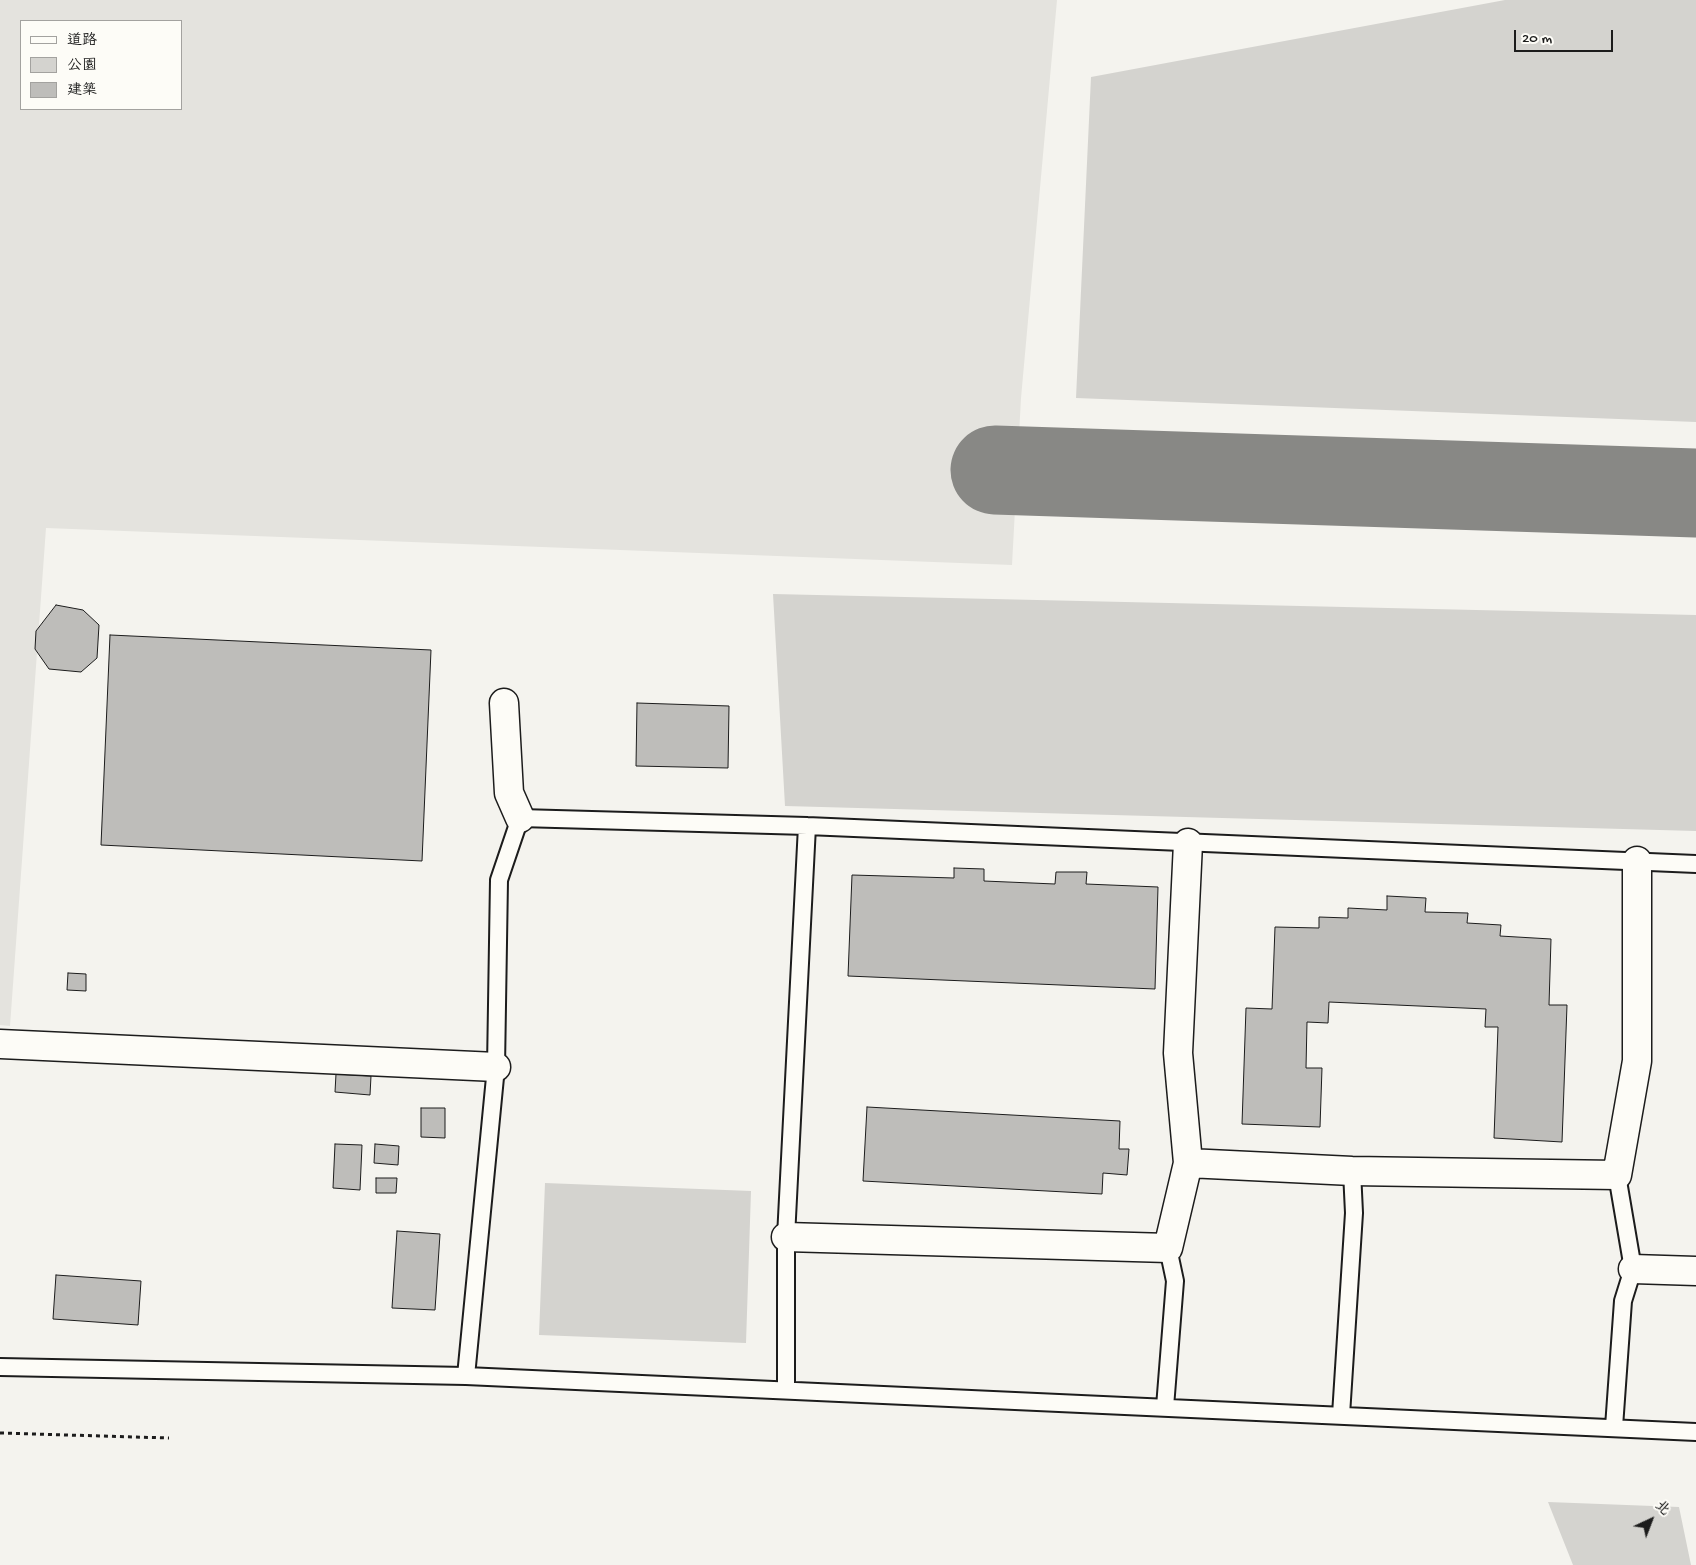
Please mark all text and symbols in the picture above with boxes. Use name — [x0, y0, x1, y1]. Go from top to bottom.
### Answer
legend — [20, 20, 182, 110]
scale bar — [1516, 20, 1615, 52]
text: 20 m — [1522, 30, 1552, 48]
text: 道路 — [67, 32, 97, 50]
text: 公園 — [67, 57, 97, 75]
text: 建築 — [67, 82, 97, 100]
north arrow — [1626, 1495, 1676, 1545]
text: 北 — [1651, 1498, 1672, 1520]

